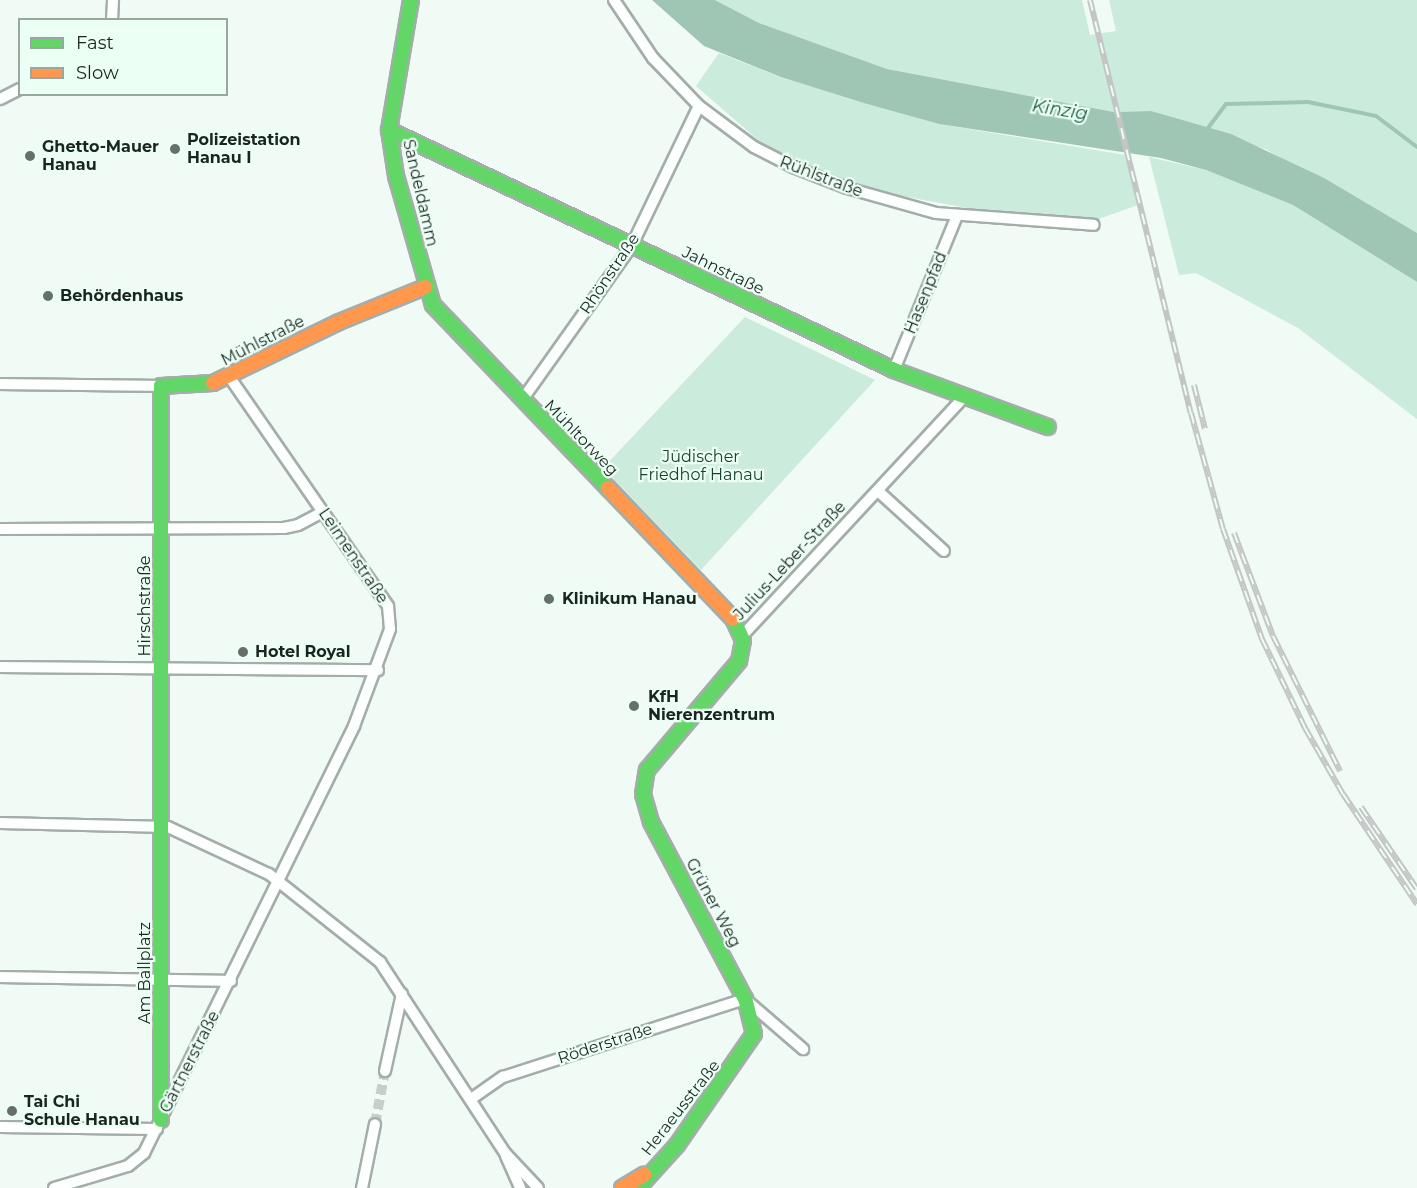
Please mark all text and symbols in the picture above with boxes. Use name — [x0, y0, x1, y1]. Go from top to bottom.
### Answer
legend — [18, 18, 228, 96]
text: Fast — [76, 32, 114, 54]
text: Slow — [76, 62, 119, 84]
water label: Kinzig — [1031, 95, 1089, 125]
place label: Polizeistation Hanau I — [187, 130, 300, 168]
place label: Ghetto-Mauer Hanau — [42, 137, 159, 175]
street label: Sandeldamm — [398, 138, 442, 248]
marker: Polizeistation Hanau I — [168, 142, 182, 156]
marker: Ghetto-Mauer Hanau — [23, 149, 37, 163]
street label: Rühlstraße — [777, 152, 865, 202]
street label: Rhönstraße — [576, 230, 644, 318]
street label: Jahnstraße — [679, 243, 767, 299]
street label: Hasenpfad — [901, 249, 951, 337]
place label: Behördenhaus — [60, 286, 183, 306]
marker: Behördenhaus — [41, 289, 55, 303]
street label: Mühlstraße — [218, 312, 308, 370]
street label: Mühltorweg — [540, 396, 622, 480]
park label: Jüdischer Friedhof Hanau — [639, 447, 763, 485]
street label: Julius-Leber-Straße — [730, 498, 850, 624]
street label: Leimenstraße — [314, 505, 392, 607]
street label: Hirschstraße — [135, 555, 155, 657]
place label: Klinikum Hanau — [562, 589, 697, 609]
marker: Klinikum Hanau — [540, 590, 558, 608]
place label: Hotel Royal — [255, 642, 350, 662]
marker: Hotel Royal — [236, 645, 250, 659]
place label: KfH Nierenzentrum — [648, 687, 775, 725]
marker: KfH Nierenzentrum — [625, 697, 643, 715]
street label: Grüner Weg — [681, 855, 745, 951]
street label: Am Ballplatz — [135, 922, 155, 1024]
street label: Gärtnerstraße — [156, 1008, 224, 1116]
street label: Röderstraße — [555, 1020, 655, 1068]
street label: Heraeusstraße — [638, 1056, 724, 1160]
place label: Tai Chi Schule Hanau — [24, 1092, 140, 1130]
marker: Tai Chi Schule Hanau — [5, 1104, 19, 1118]

